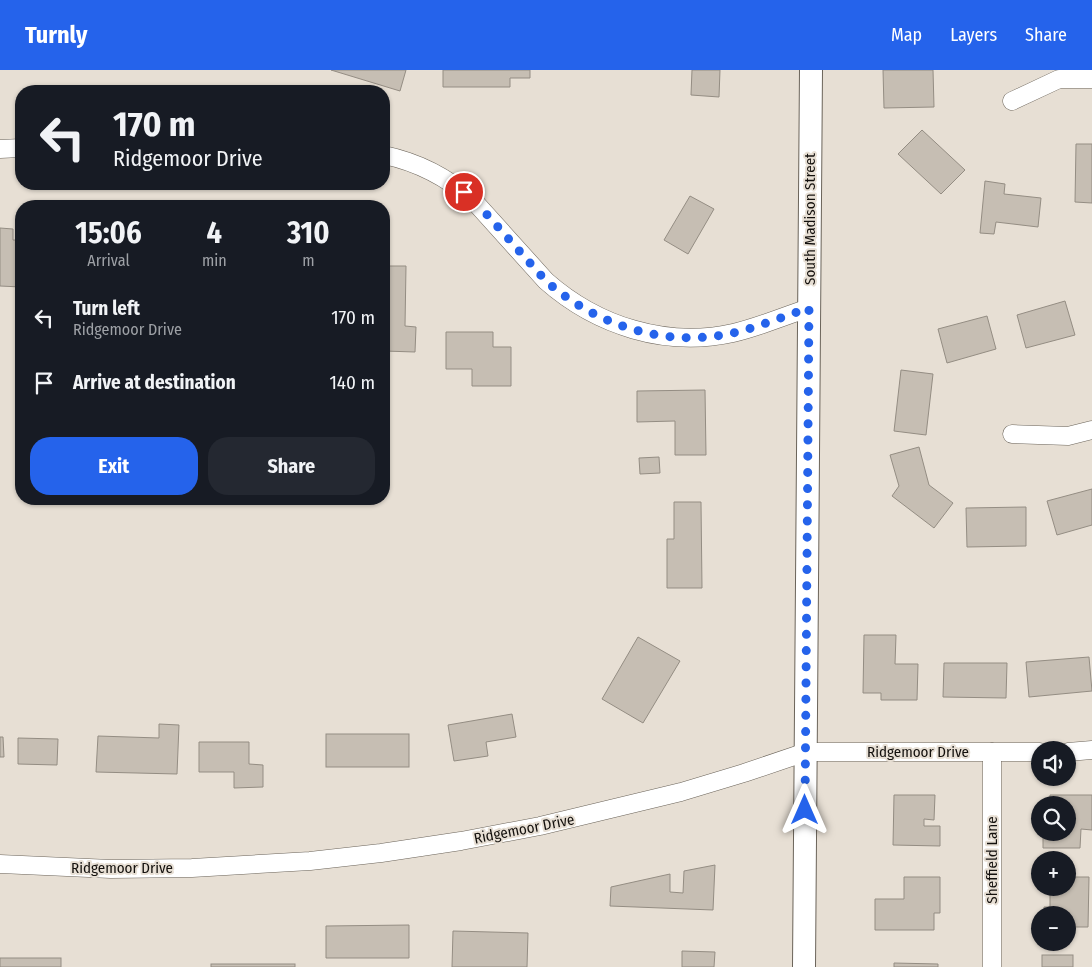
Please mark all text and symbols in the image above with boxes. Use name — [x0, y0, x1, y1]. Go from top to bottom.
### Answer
text: Turnly — [25, 21, 87, 49]
text: Map — [891, 24, 922, 46]
text: Layers — [950, 24, 997, 46]
text: Share — [1025, 24, 1067, 46]
text: 170 m — [113, 103, 196, 145]
icon: left — [30, 105, 95, 170]
text: Ridgemoor Drive — [113, 145, 263, 172]
street label: South Madison Street — [801, 153, 819, 285]
pin — [443, 171, 485, 213]
icon: arrive — [450, 178, 478, 206]
text: 15:06 — [75, 215, 142, 251]
text: 4 — [207, 215, 222, 251]
text: 310 — [287, 215, 330, 251]
text: Arrival — [87, 251, 130, 270]
text: min — [202, 251, 227, 270]
text: m — [302, 251, 314, 270]
text: Turn left — [73, 297, 140, 320]
icon: left — [30, 304, 58, 332]
text: 170 m — [331, 306, 375, 329]
text: Ridgemoor Drive — [73, 320, 182, 339]
icon: arrive — [30, 369, 58, 397]
text: Arrive at destination — [73, 371, 236, 394]
text: 140 m — [329, 371, 375, 394]
button: Exit — [30, 437, 198, 495]
button: Share — [208, 437, 375, 495]
map controls — [1031, 741, 1076, 951]
button: sound — [1031, 741, 1076, 786]
street label: Ridgemoor Drive — [867, 743, 969, 761]
position arrow — [778, 783, 830, 835]
button: search — [1031, 796, 1076, 841]
street label: Ridgemoor Drive — [472, 810, 576, 848]
street label: Sheffield Lane — [983, 816, 1001, 904]
button: + — [1031, 851, 1076, 896]
street label: Ridgemoor Drive — [71, 859, 173, 877]
button: − — [1031, 906, 1076, 951]

